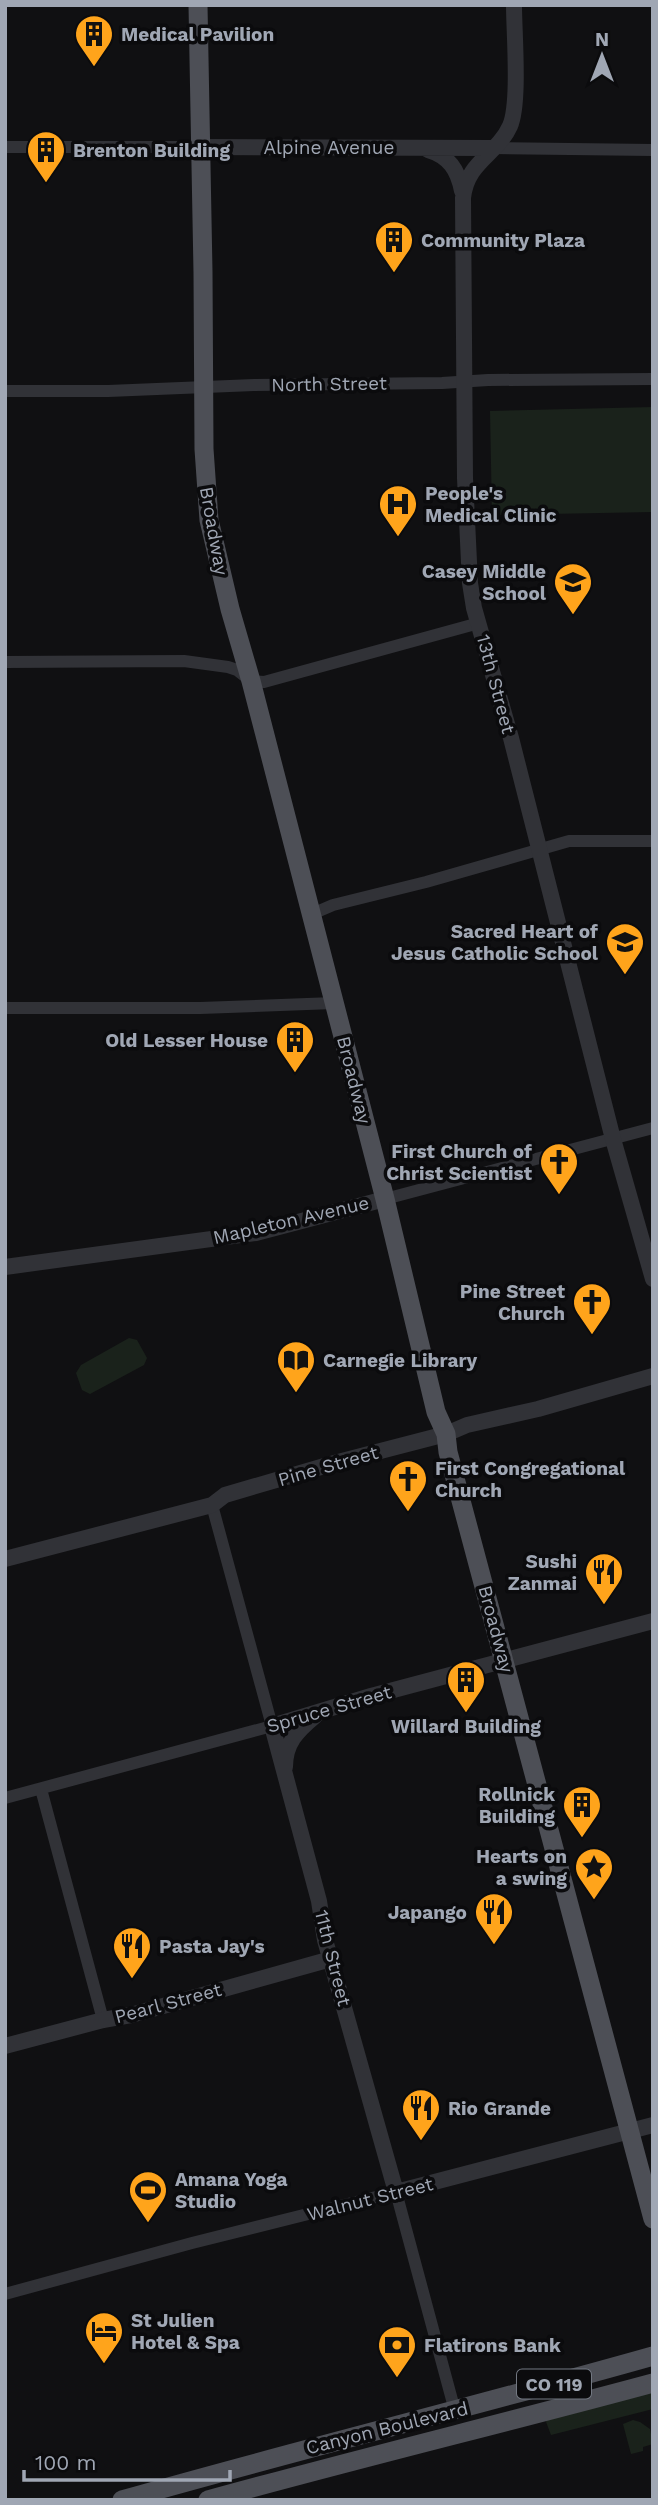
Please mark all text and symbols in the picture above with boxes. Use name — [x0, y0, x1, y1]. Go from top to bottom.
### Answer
building icon: Medical Pavilion — [73, 13, 115, 68]
north arrow — [567, 21, 637, 91]
place label: Medical Pavilion — [121, 23, 274, 46]
text: N — [595, 28, 609, 51]
building icon: Brenton Building — [25, 129, 67, 184]
street label: Alpine Avenue — [264, 136, 394, 159]
place label: Brenton Building — [73, 139, 230, 162]
building icon: Community Plaza — [373, 219, 415, 274]
place label: Community Plaza — [421, 229, 585, 252]
street label: North Street — [271, 371, 387, 397]
place label: People's Medical Clinic — [425, 482, 557, 527]
hospital icon: People's Medical Clinic — [377, 483, 419, 538]
street label: Broadway — [195, 485, 233, 577]
place label: Casey Middle School — [422, 560, 547, 605]
school or university icon: Casey Middle School — [552, 561, 594, 616]
street label: 13th Street — [472, 632, 520, 736]
place label: Sacred Heart of Jesus Catholic School — [391, 920, 599, 965]
school or university icon: Sacred Heart of Jesus Catholic School — [604, 921, 646, 976]
building icon: Old Lesser House — [274, 1019, 316, 1074]
place label: Old Lesser House — [105, 1029, 268, 1052]
street label: Broadway — [332, 1034, 376, 1126]
place label: First Church of Christ Scientist — [386, 1140, 533, 1185]
church icon: First Church of Christ Scientist — [538, 1141, 580, 1196]
street label: Mapleton Avenue — [211, 1191, 371, 1249]
place label: Pine Street Church — [460, 1280, 566, 1325]
church icon: Pine Street Church — [571, 1281, 613, 1336]
library icon: Carnegie Library — [275, 1339, 317, 1394]
place label: Carnegie Library — [323, 1349, 478, 1372]
street label: Pine Street — [275, 1441, 381, 1491]
place label: First Congregational Church — [435, 1457, 626, 1502]
church icon: First Congregational Church — [387, 1458, 429, 1513]
place label: Sushi Zanmai — [508, 1550, 577, 1595]
restaurant icon: Sushi Zanmai — [583, 1551, 625, 1606]
street label: Broadway — [473, 1583, 519, 1675]
building icon: Willard Building — [445, 1659, 487, 1714]
street label: Spruce Street — [264, 1680, 394, 1738]
place label: Willard Building — [391, 1715, 541, 1738]
place label: Rollnick Building — [478, 1783, 555, 1828]
building icon: Rollnick Building — [561, 1784, 603, 1839]
place label: Hearts on a swing — [476, 1845, 567, 1890]
place icon: Hearts on a swing — [573, 1846, 615, 1901]
restaurant icon: Japango — [473, 1891, 515, 1946]
place label: Japango — [388, 1901, 467, 1924]
street label: 11th Street — [310, 1908, 356, 2008]
restaurant icon: Pasta Jay's — [111, 1925, 153, 1980]
place label: Pasta Jay's — [159, 1935, 265, 1958]
street label: Pearl Street — [112, 1978, 224, 2028]
restaurant icon: Rio Grande — [400, 2087, 442, 2142]
place label: Rio Grande — [448, 2097, 551, 2120]
place label: Amana Yoga Studio — [175, 2168, 288, 2213]
sports icon: Amana Yoga Studio — [127, 2169, 169, 2224]
street label: Walnut Street — [305, 2172, 435, 2226]
place label: St Julien Hotel & Spa — [131, 2309, 240, 2354]
hotel icon: St Julien Hotel & Spa — [83, 2310, 125, 2365]
bank icon: Flatirons Bank — [376, 2324, 418, 2379]
place label: Flatirons Bank — [424, 2334, 561, 2357]
road number: CO 119 — [517, 2370, 591, 2398]
street label: Canyon Boulevard — [303, 2397, 471, 2459]
scale bar — [24, 2438, 231, 2482]
text: 100 m — [35, 2450, 97, 2475]

